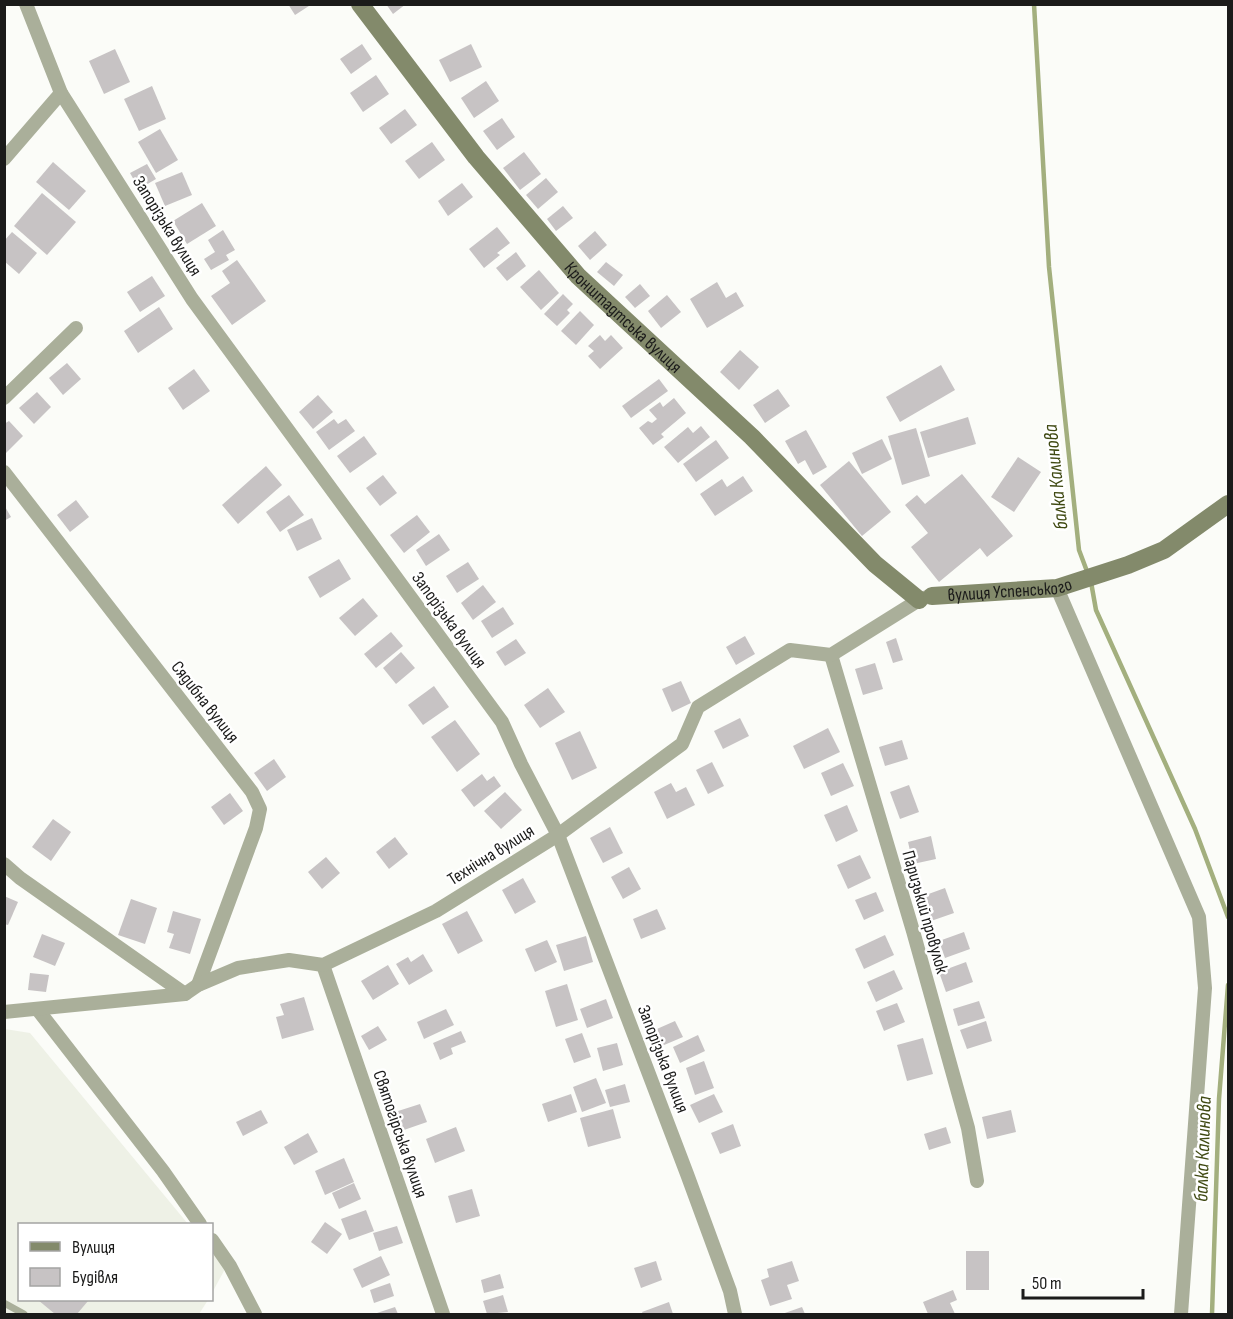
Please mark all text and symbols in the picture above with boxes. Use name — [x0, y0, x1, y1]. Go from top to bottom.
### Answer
street label: Запорізька вулиця — [128, 172, 206, 280]
street label: Кронштадтська вулиця — [560, 258, 686, 377]
water label: балка Калинова — [1039, 423, 1073, 531]
street label: Запорізька вулиця — [407, 568, 491, 672]
street label: вулиця Успенського — [947, 573, 1075, 605]
street label: Сядибна вулиця — [167, 657, 243, 747]
street label: Технічна вулиця — [444, 820, 538, 890]
street label: Паризький провулок — [897, 848, 953, 976]
street label: Запорізька вулиця — [633, 1002, 693, 1116]
street label: Святогірська вулиця — [368, 1068, 432, 1200]
water label: балка Калинова — [1189, 1096, 1217, 1202]
legend — [18, 1223, 213, 1301]
text: Вулиця — [72, 1237, 115, 1258]
scale bar — [1023, 1262, 1143, 1300]
text: Будівля — [72, 1267, 118, 1288]
text: 50 m — [1032, 1273, 1062, 1294]

